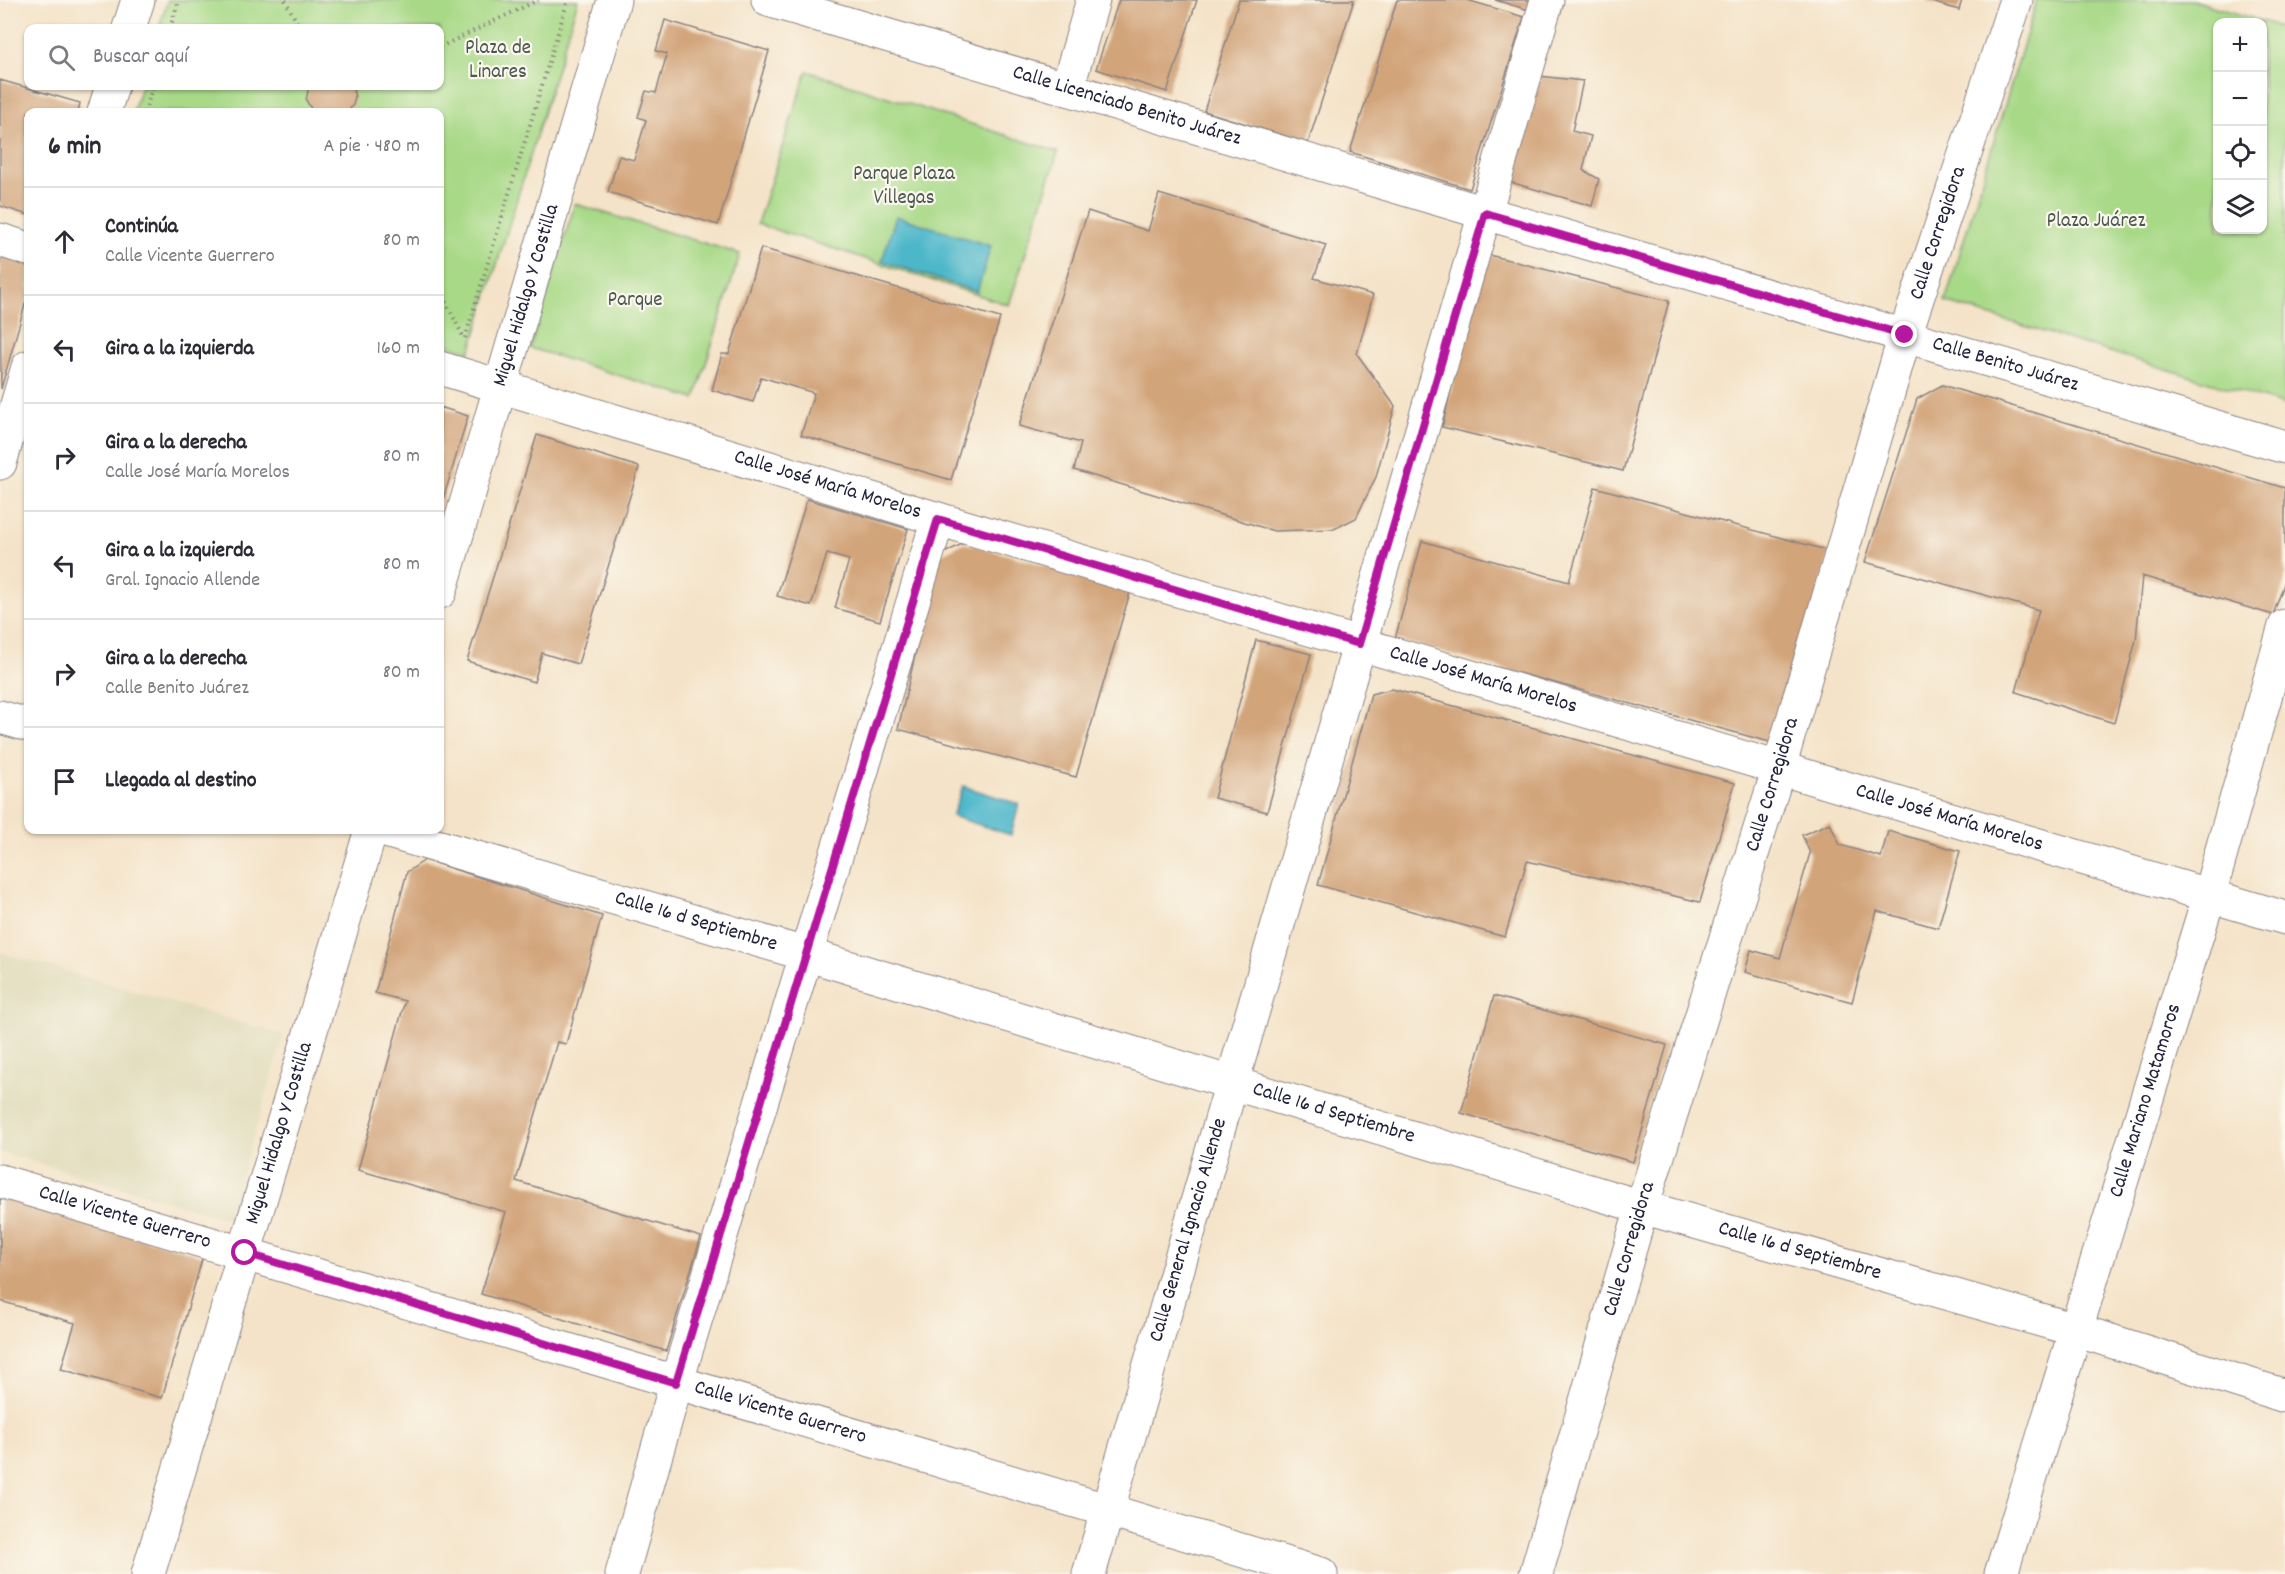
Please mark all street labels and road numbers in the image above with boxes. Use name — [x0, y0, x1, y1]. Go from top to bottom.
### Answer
street label: Calle Licenciado Benito Juárez — [1009, 58, 1245, 155]
street label: Calle Corregidora — [1903, 162, 1975, 304]
street label: Miguel Hidalgo Y Costilla — [486, 200, 568, 390]
street label: Calle Benito Juárez — [1928, 330, 2082, 401]
street label: Calle José María Morelos — [730, 443, 925, 528]
street label: Calle José María Morelos — [1386, 638, 1581, 722]
street label: Calle Corregidora — [1739, 713, 1808, 856]
street label: Calle José María Morelos — [1852, 777, 2047, 861]
street label: Calle 16 d Septiembre — [611, 884, 781, 960]
street label: Calle Mariano Matamoros — [2102, 1000, 2190, 1201]
street label: Miguel Hidalgo Y Costilla — [239, 1038, 322, 1228]
street label: Calle 16 d Septiembre — [1249, 1075, 1418, 1152]
street label: Calle General Ignacio Allende — [1142, 1115, 1236, 1346]
street label: Calle Corregidora — [1596, 1177, 1664, 1320]
street label: Calle Vicente Guerrero — [35, 1178, 214, 1258]
street label: Calle 16 d Septiembre — [1715, 1214, 1885, 1289]
street label: Calle Vicente Guerrero — [690, 1373, 870, 1453]

